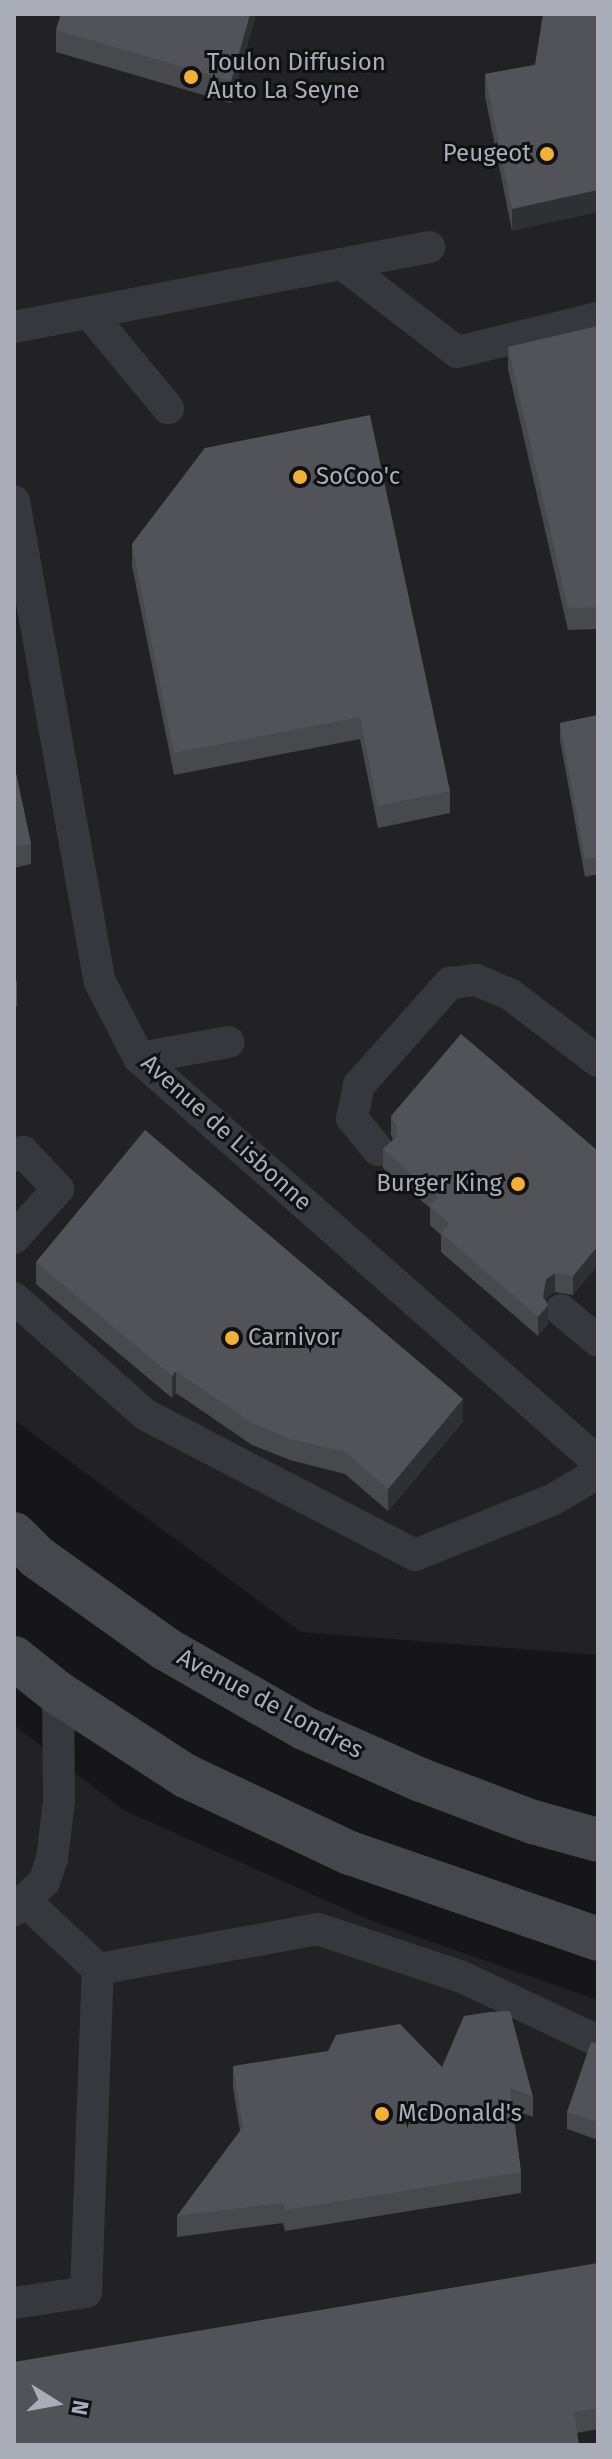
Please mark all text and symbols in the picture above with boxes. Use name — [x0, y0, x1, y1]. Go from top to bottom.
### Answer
place label: Toulon Diffusion Auto La Seyne — [207, 49, 386, 105]
marker: Toulon Diffusion Auto La Seyne — [182, 68, 200, 86]
place label: Peugeot — [443, 140, 531, 168]
marker: Peugeot — [538, 145, 556, 163]
place label: SoCoo'c — [316, 463, 400, 491]
marker: SoCoo'c — [291, 468, 309, 486]
street label: Avenue de Lisbonne — [135, 1049, 317, 1217]
place label: Burger King — [376, 1170, 502, 1198]
marker: Burger King — [509, 1175, 527, 1193]
place label: Carnivor — [248, 1324, 339, 1352]
marker: Carnivor — [223, 1329, 241, 1347]
street label: Avenue de Londres — [172, 1643, 368, 1765]
place label: McDonald's — [398, 2100, 522, 2128]
marker: McDonald's — [373, 2105, 391, 2123]
north arrow — [16, 2363, 96, 2443]
text: N — [65, 2398, 95, 2417]

